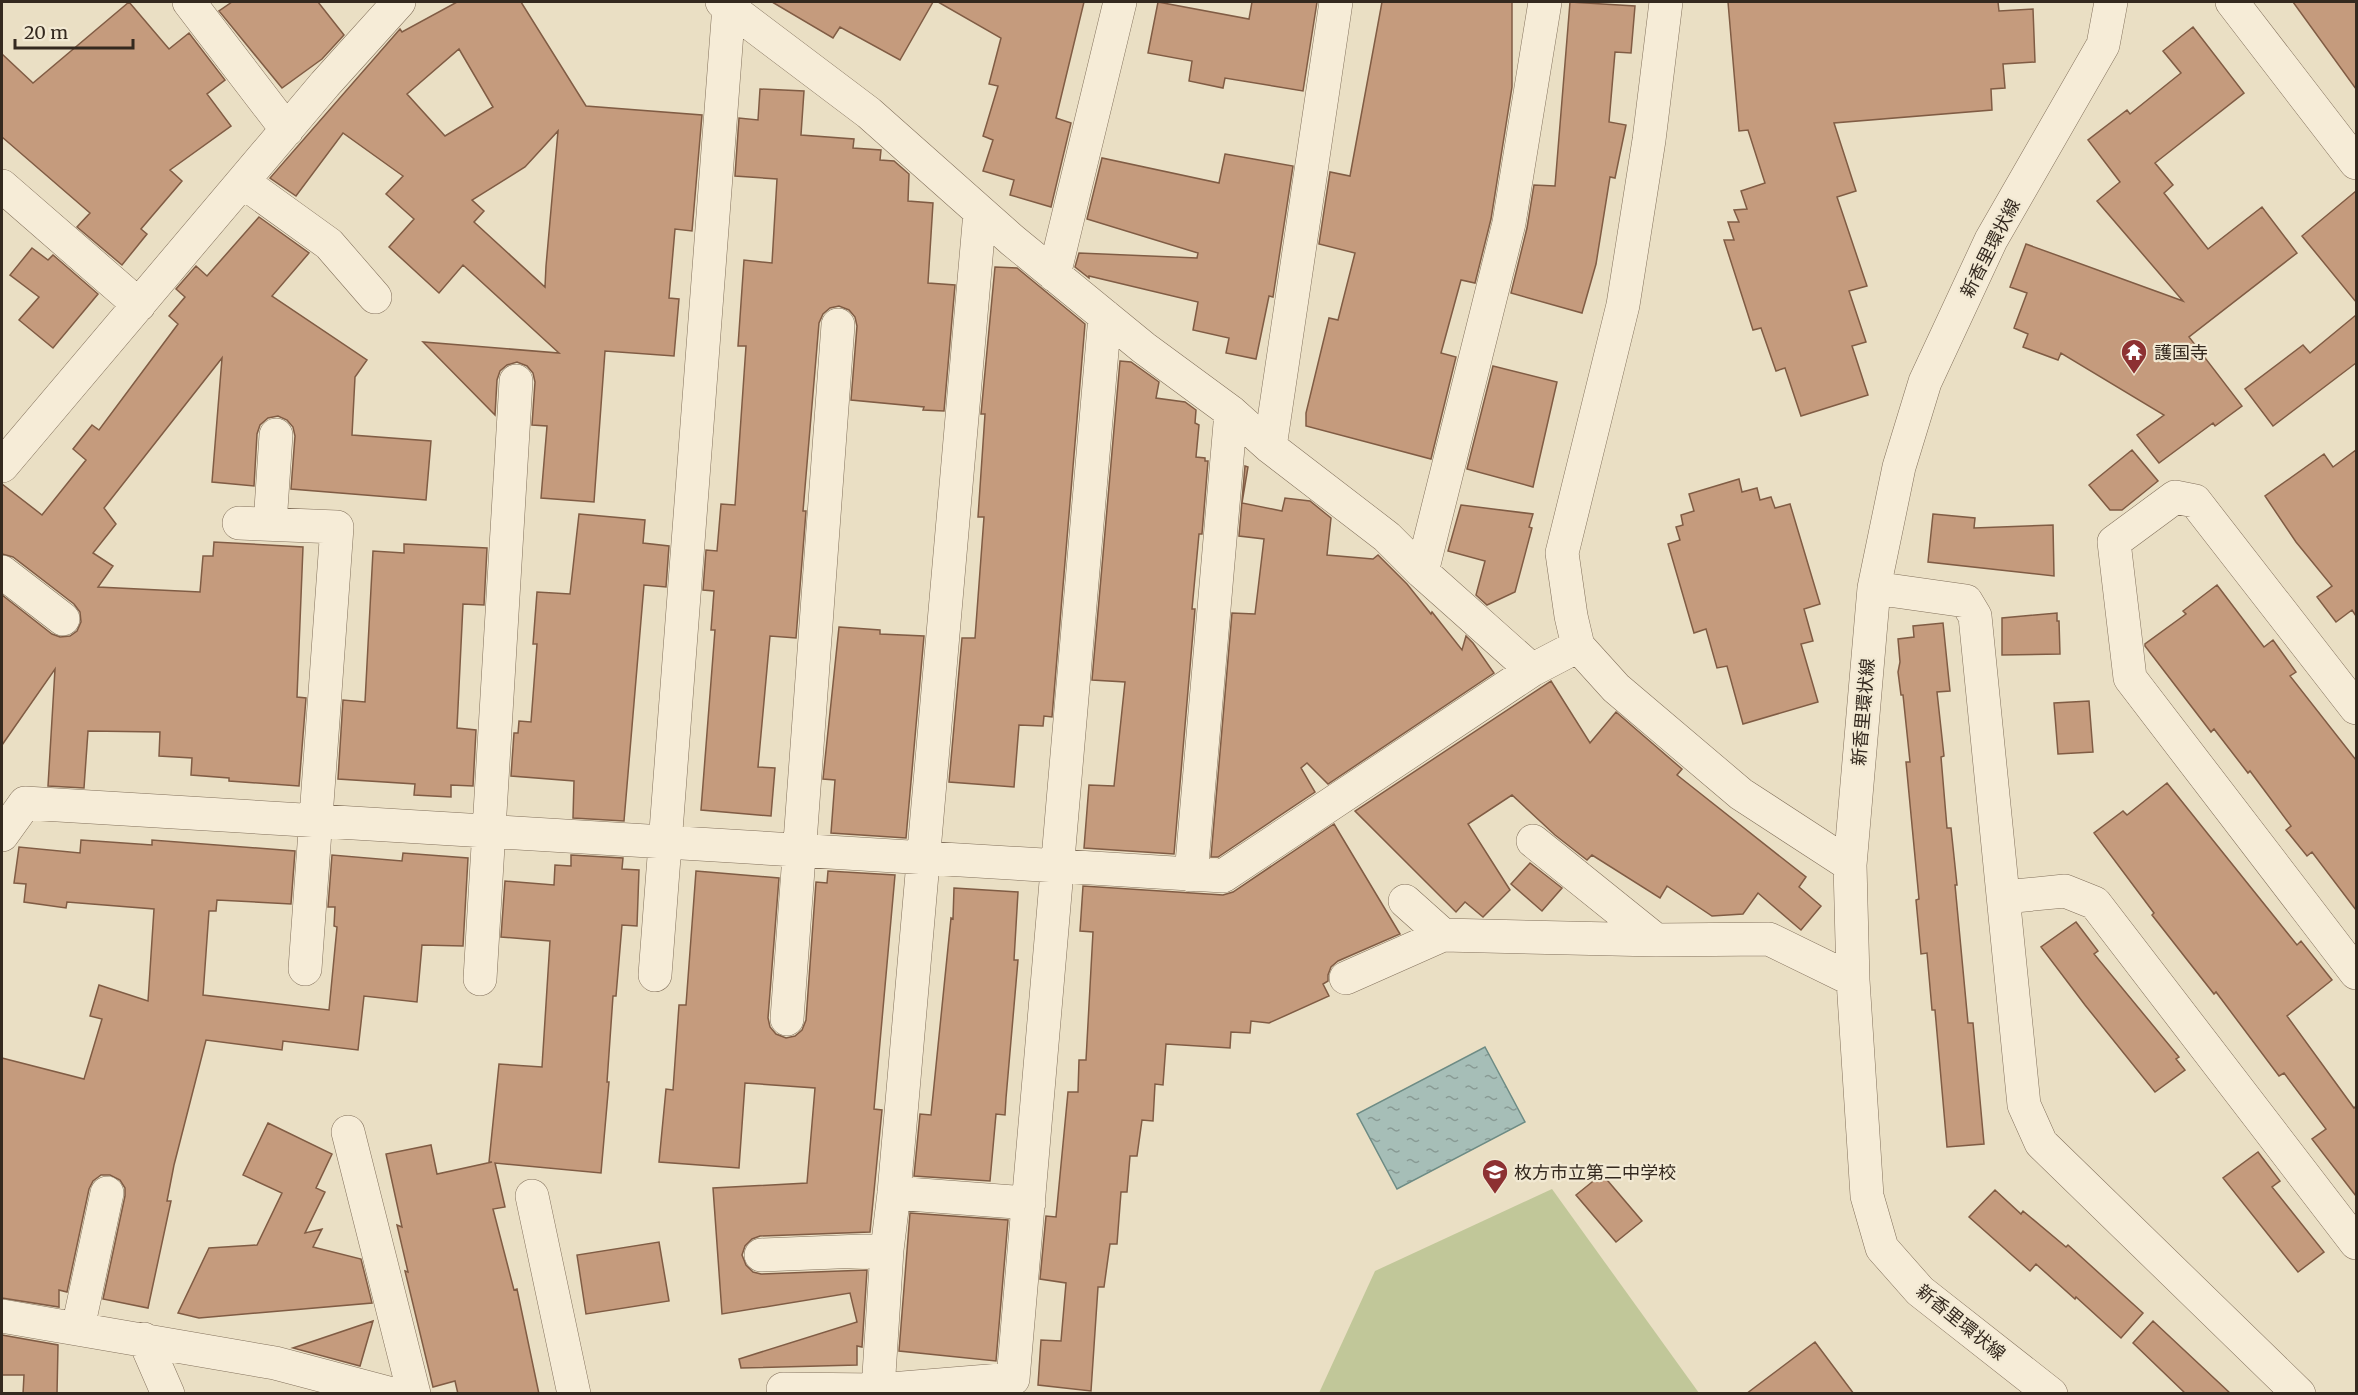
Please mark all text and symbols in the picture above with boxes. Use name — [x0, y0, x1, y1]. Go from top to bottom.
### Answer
scale bar — [15, 12, 134, 50]
text: 20 m — [24, 21, 68, 44]
street label: 新香里環状線 — [1955, 195, 2025, 301]
temple icon: 護国寺 — [2119, 337, 2149, 375]
place label: 護国寺 — [2154, 341, 2208, 364]
street label: 新香里環状線 — [1847, 657, 1879, 767]
school or university icon: 枚方市立第二中学校 — [1480, 1157, 1510, 1195]
place label: 枚方市立第二中学校 — [1514, 1161, 1676, 1184]
street label: 新香里環状線 — [1912, 1279, 2010, 1365]

